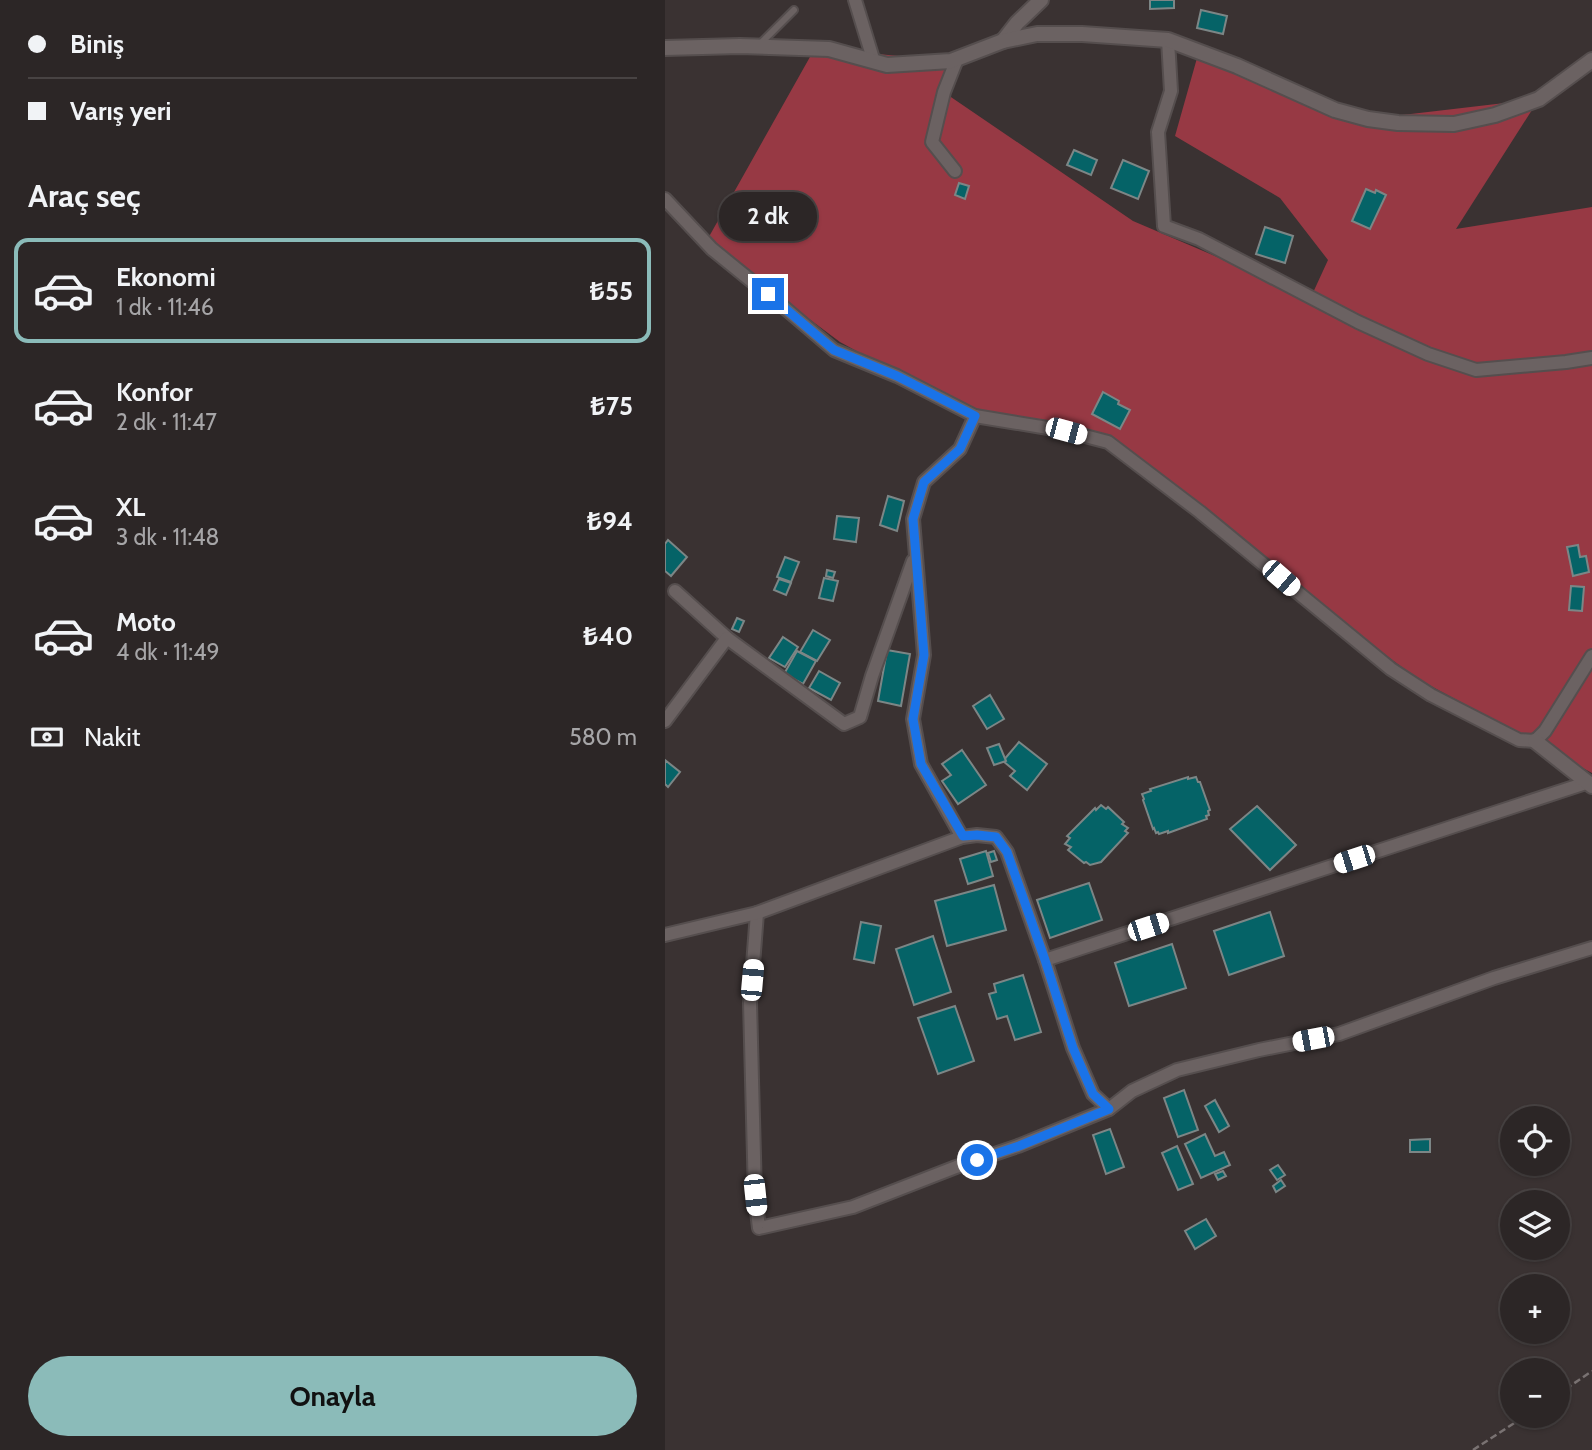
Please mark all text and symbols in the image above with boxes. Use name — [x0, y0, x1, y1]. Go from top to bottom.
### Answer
text: Biniş — [70, 28, 124, 60]
text: Varış yeri — [70, 95, 172, 127]
text: Araç seç — [28, 176, 141, 215]
callout: 2 dk — [719, 192, 817, 242]
text: 2 dk — [747, 202, 789, 230]
icon: car — [32, 259, 95, 322]
text: Ekonomi — [116, 261, 216, 293]
text: ₺55 — [590, 275, 633, 307]
route end — [752, 278, 784, 310]
text: 1 dk · 11:46 — [116, 293, 214, 321]
icon: car — [32, 374, 95, 437]
text: Konfor — [116, 376, 193, 408]
text: ₺75 — [590, 390, 633, 422]
text: 2 dk · 11:47 — [116, 408, 217, 436]
car — [1043, 415, 1090, 447]
icon: car — [32, 489, 95, 552]
text: XL — [116, 491, 145, 523]
text: ₺94 — [587, 505, 633, 537]
text: 3 dk · 11:48 — [116, 523, 220, 551]
car — [1259, 556, 1304, 600]
icon: car — [32, 604, 95, 667]
text: Moto — [116, 606, 176, 638]
text: ₺40 — [583, 620, 633, 652]
text: 4 dk · 11:49 — [116, 638, 220, 666]
icon: cash — [28, 718, 66, 756]
text: Nakit — [84, 721, 140, 753]
text: 580 m — [569, 723, 637, 751]
car — [1331, 843, 1378, 875]
car — [1125, 911, 1172, 943]
car — [740, 958, 765, 1002]
car — [1291, 1025, 1336, 1053]
map controls — [1500, 1106, 1570, 1428]
button: locate — [1500, 1106, 1570, 1176]
route start — [961, 1144, 993, 1176]
car — [743, 1173, 768, 1217]
button: layers — [1500, 1190, 1570, 1260]
button: + — [1500, 1274, 1570, 1344]
button: Onayla — [28, 1356, 637, 1436]
button: − — [1500, 1358, 1570, 1428]

